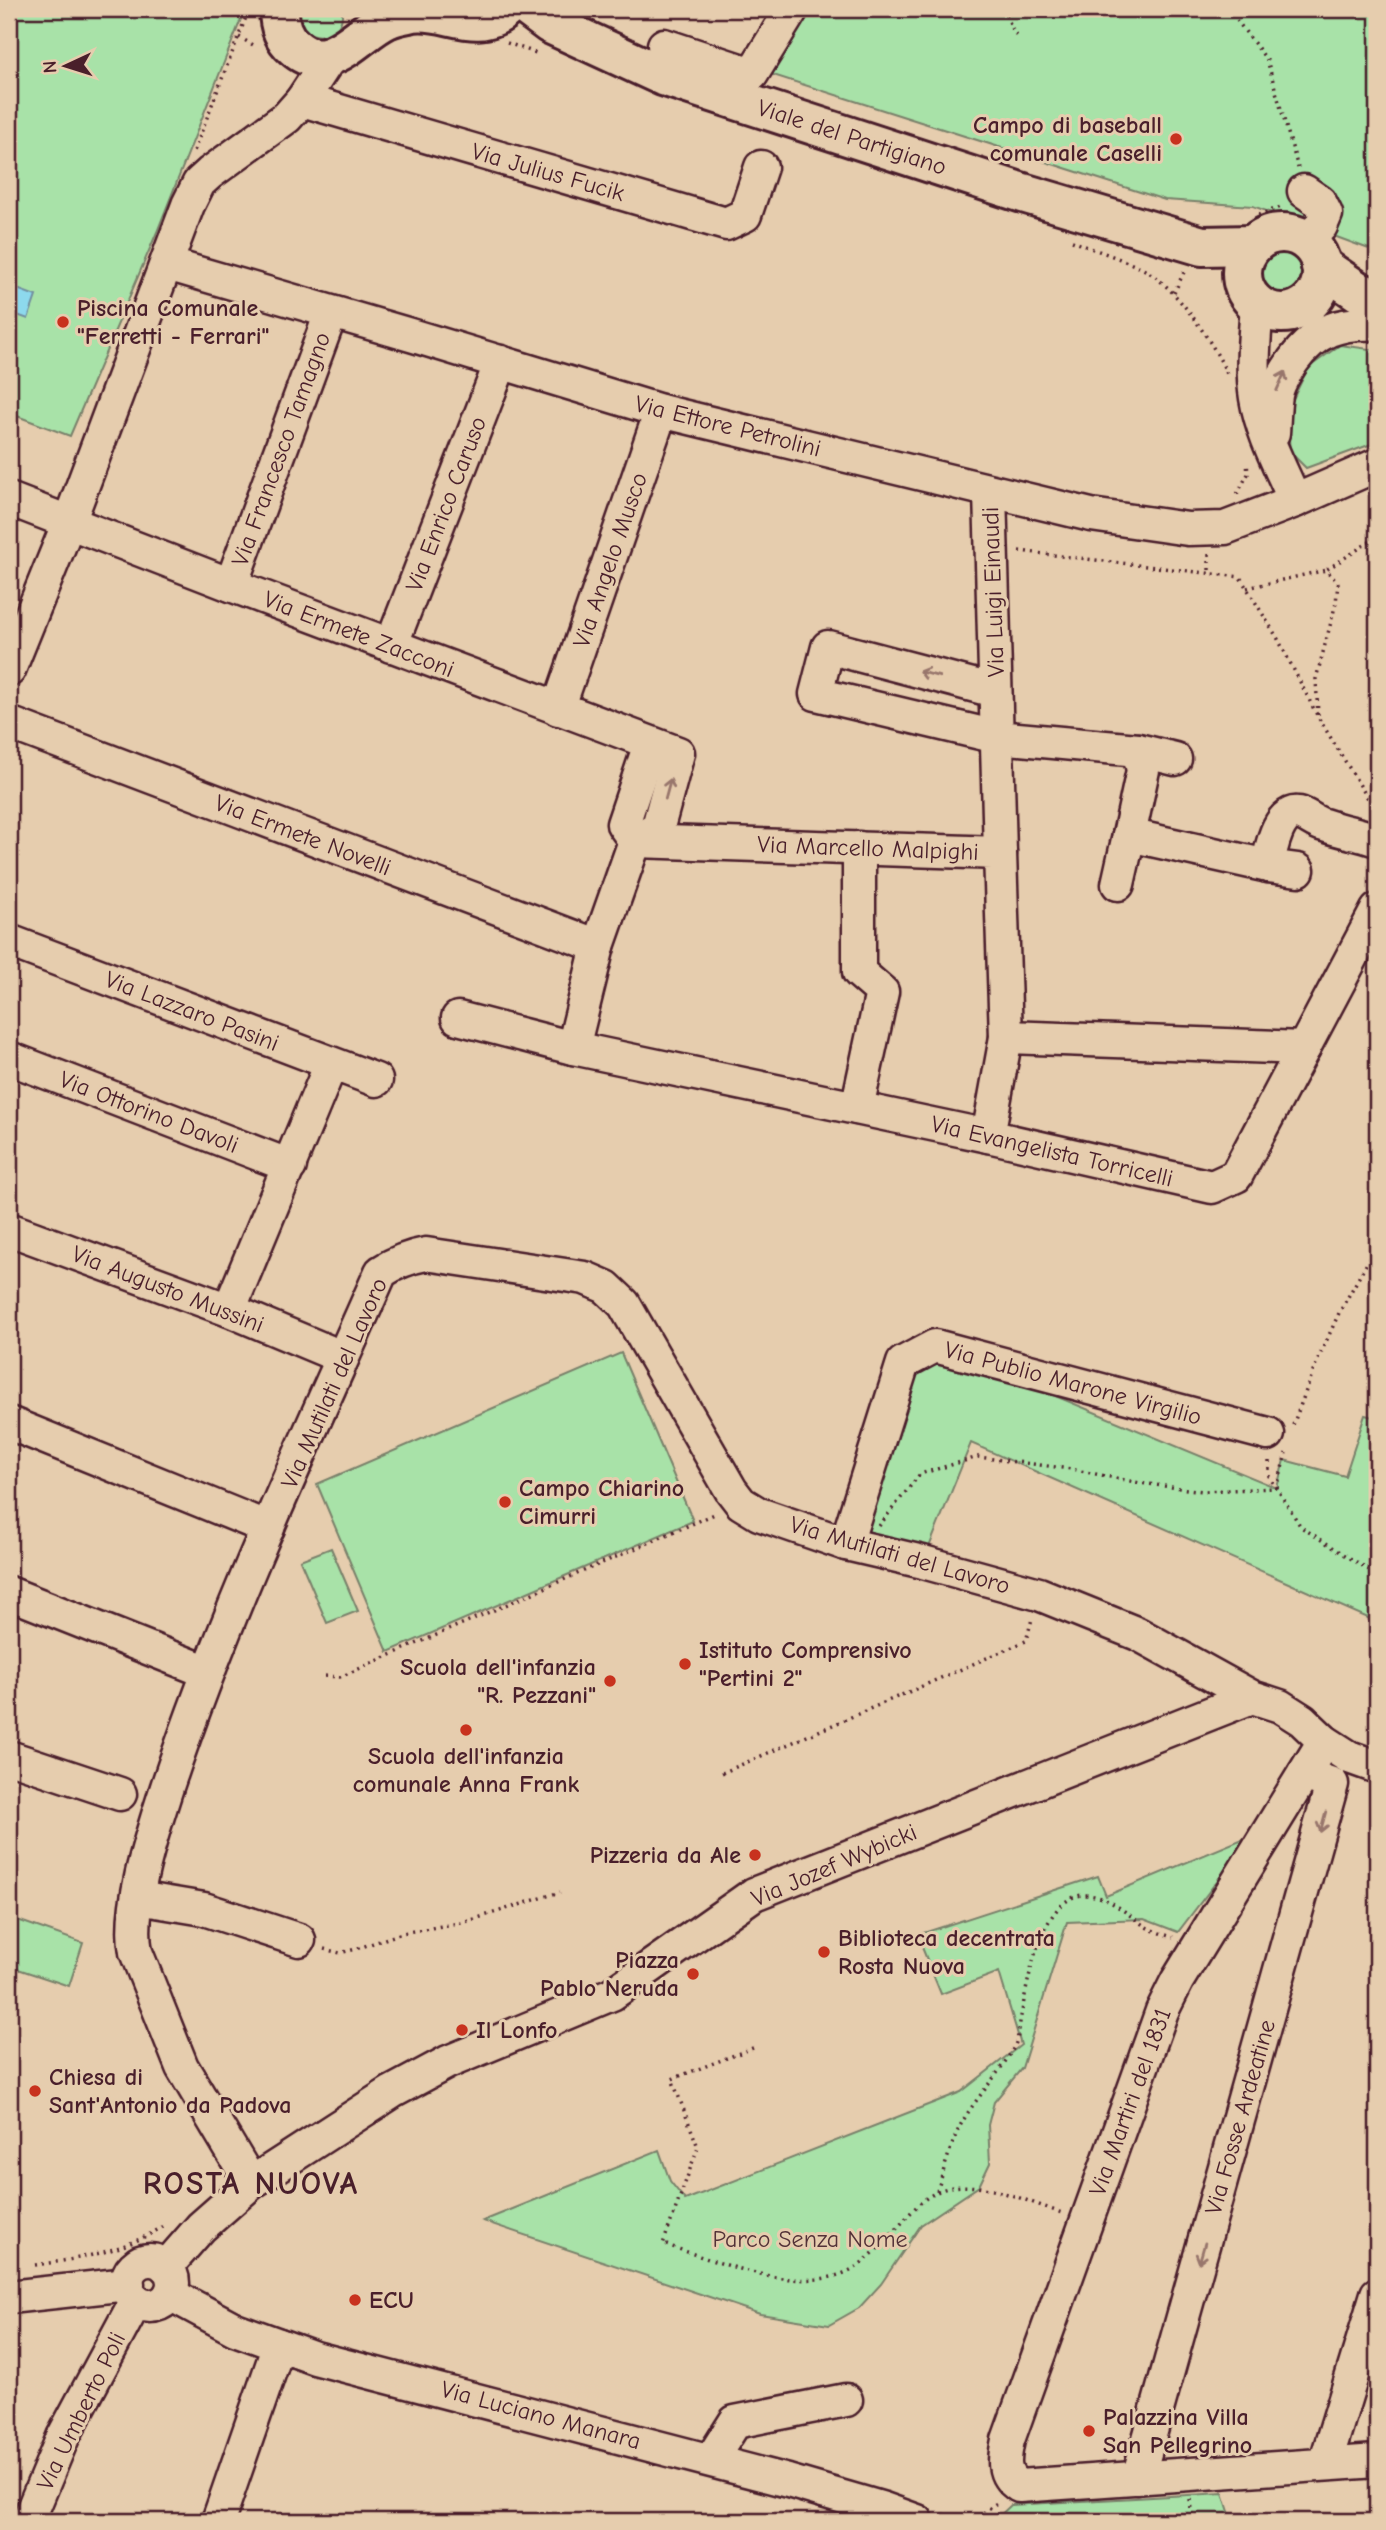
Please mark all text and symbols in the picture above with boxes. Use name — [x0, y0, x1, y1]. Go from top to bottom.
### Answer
north arrow — [32, 32, 102, 102]
text: N — [39, 60, 61, 74]
street label: Viale del Partigiano — [754, 93, 950, 181]
place label: Campo di baseball comunale Caselli — [973, 111, 1162, 167]
marker: Campo di baseball comunale Caselli — [1168, 131, 1184, 147]
street label: Via Julius Fucik — [468, 137, 628, 207]
place label: Piscina Comunale "Ferretti - Ferrari" — [77, 294, 269, 350]
marker: Piscina Comunale "Ferretti - Ferrari" — [55, 314, 71, 330]
street label: Via Francesco Tamagno — [226, 328, 336, 570]
one-way arrow — [1275, 371, 1288, 393]
street label: Via Ettore Petrolini — [632, 389, 824, 463]
street label: Via Enrico Caruso — [400, 413, 492, 595]
street label: Via Angelo Musco — [567, 469, 653, 651]
street label: Via Luigi Einaudi — [976, 506, 1010, 678]
street label: Via Ermete Zacconi — [260, 585, 458, 683]
one-way arrow — [919, 667, 941, 680]
one-way arrow — [663, 778, 676, 800]
street label: Via Ermete Novelli — [211, 789, 395, 881]
street label: Via Marcello Malpighi — [757, 830, 979, 866]
street label: Via Lazzaro Pasini — [101, 965, 283, 1057]
street label: Via Ottorino Davoli — [56, 1065, 242, 1159]
street label: Via Evangelista Torricelli — [928, 1110, 1176, 1192]
street label: Via Augusto Mussini — [68, 1240, 268, 1338]
street label: Via Mutilati del Lavoro — [275, 1273, 393, 1493]
street label: Via Publio Marone Virgilio — [941, 1335, 1205, 1431]
place label: Campo Chiarino Cimurri — [519, 1474, 684, 1530]
marker: Campo Chiarino Cimurri — [497, 1494, 513, 1510]
street label: Via Mutilati del Lavoro — [787, 1510, 1013, 1600]
place label: Istituto Comprensivo "Pertini 2" — [699, 1636, 912, 1692]
place label: Scuola dell'infanzia "R. Pezzani" — [400, 1653, 596, 1709]
marker: Istituto Comprensivo "Pertini 2" — [677, 1656, 693, 1672]
marker: Scuola dell'infanzia "R. Pezzani" — [602, 1673, 618, 1689]
marker: Scuola dell'infanzia comunale Anna Frank — [458, 1722, 474, 1738]
place label: Scuola dell'infanzia comunale Anna Frank — [353, 1742, 579, 1798]
one-way arrow — [1315, 1810, 1328, 1832]
street label: Via Jozef Wybicki — [747, 1818, 921, 1912]
place label: Pizzeria da Ale — [590, 1841, 741, 1869]
marker: Pizzeria da Ale — [747, 1847, 763, 1863]
place label: Biblioteca decentrata Rosta Nuova — [838, 1924, 1055, 1980]
marker: Biblioteca decentrata Rosta Nuova — [816, 1944, 832, 1960]
place label: Piazza Pablo Neruda — [540, 1946, 679, 2002]
marker: Piazza Pablo Neruda — [685, 1966, 701, 1982]
street label: Via Martiri del 1831 — [1083, 2004, 1177, 2200]
place label: Il Lonfo — [476, 2016, 557, 2044]
street label: Via Fosse Ardeatine — [1199, 2016, 1281, 2218]
marker: Il Lonfo — [454, 2022, 470, 2038]
place label: Chiesa di Sant'Antonio da Padova — [49, 2063, 291, 2119]
marker: Chiesa di Sant'Antonio da Padova — [27, 2083, 43, 2099]
district label: ROSTA NUOVA — [143, 2165, 359, 2202]
park label: Parco Senza Nome — [712, 2225, 908, 2253]
one-way arrow — [1194, 2242, 1207, 2264]
place label: ECU — [369, 2286, 414, 2314]
marker: ECU — [347, 2292, 363, 2308]
street label: Via Umberto Poli — [31, 2327, 131, 2495]
street label: Via Luciano Manara — [438, 2375, 644, 2455]
place label: Palazzina Villa San Pellegrino — [1103, 2403, 1252, 2459]
marker: Palazzina Villa San Pellegrino — [1081, 2423, 1097, 2439]

